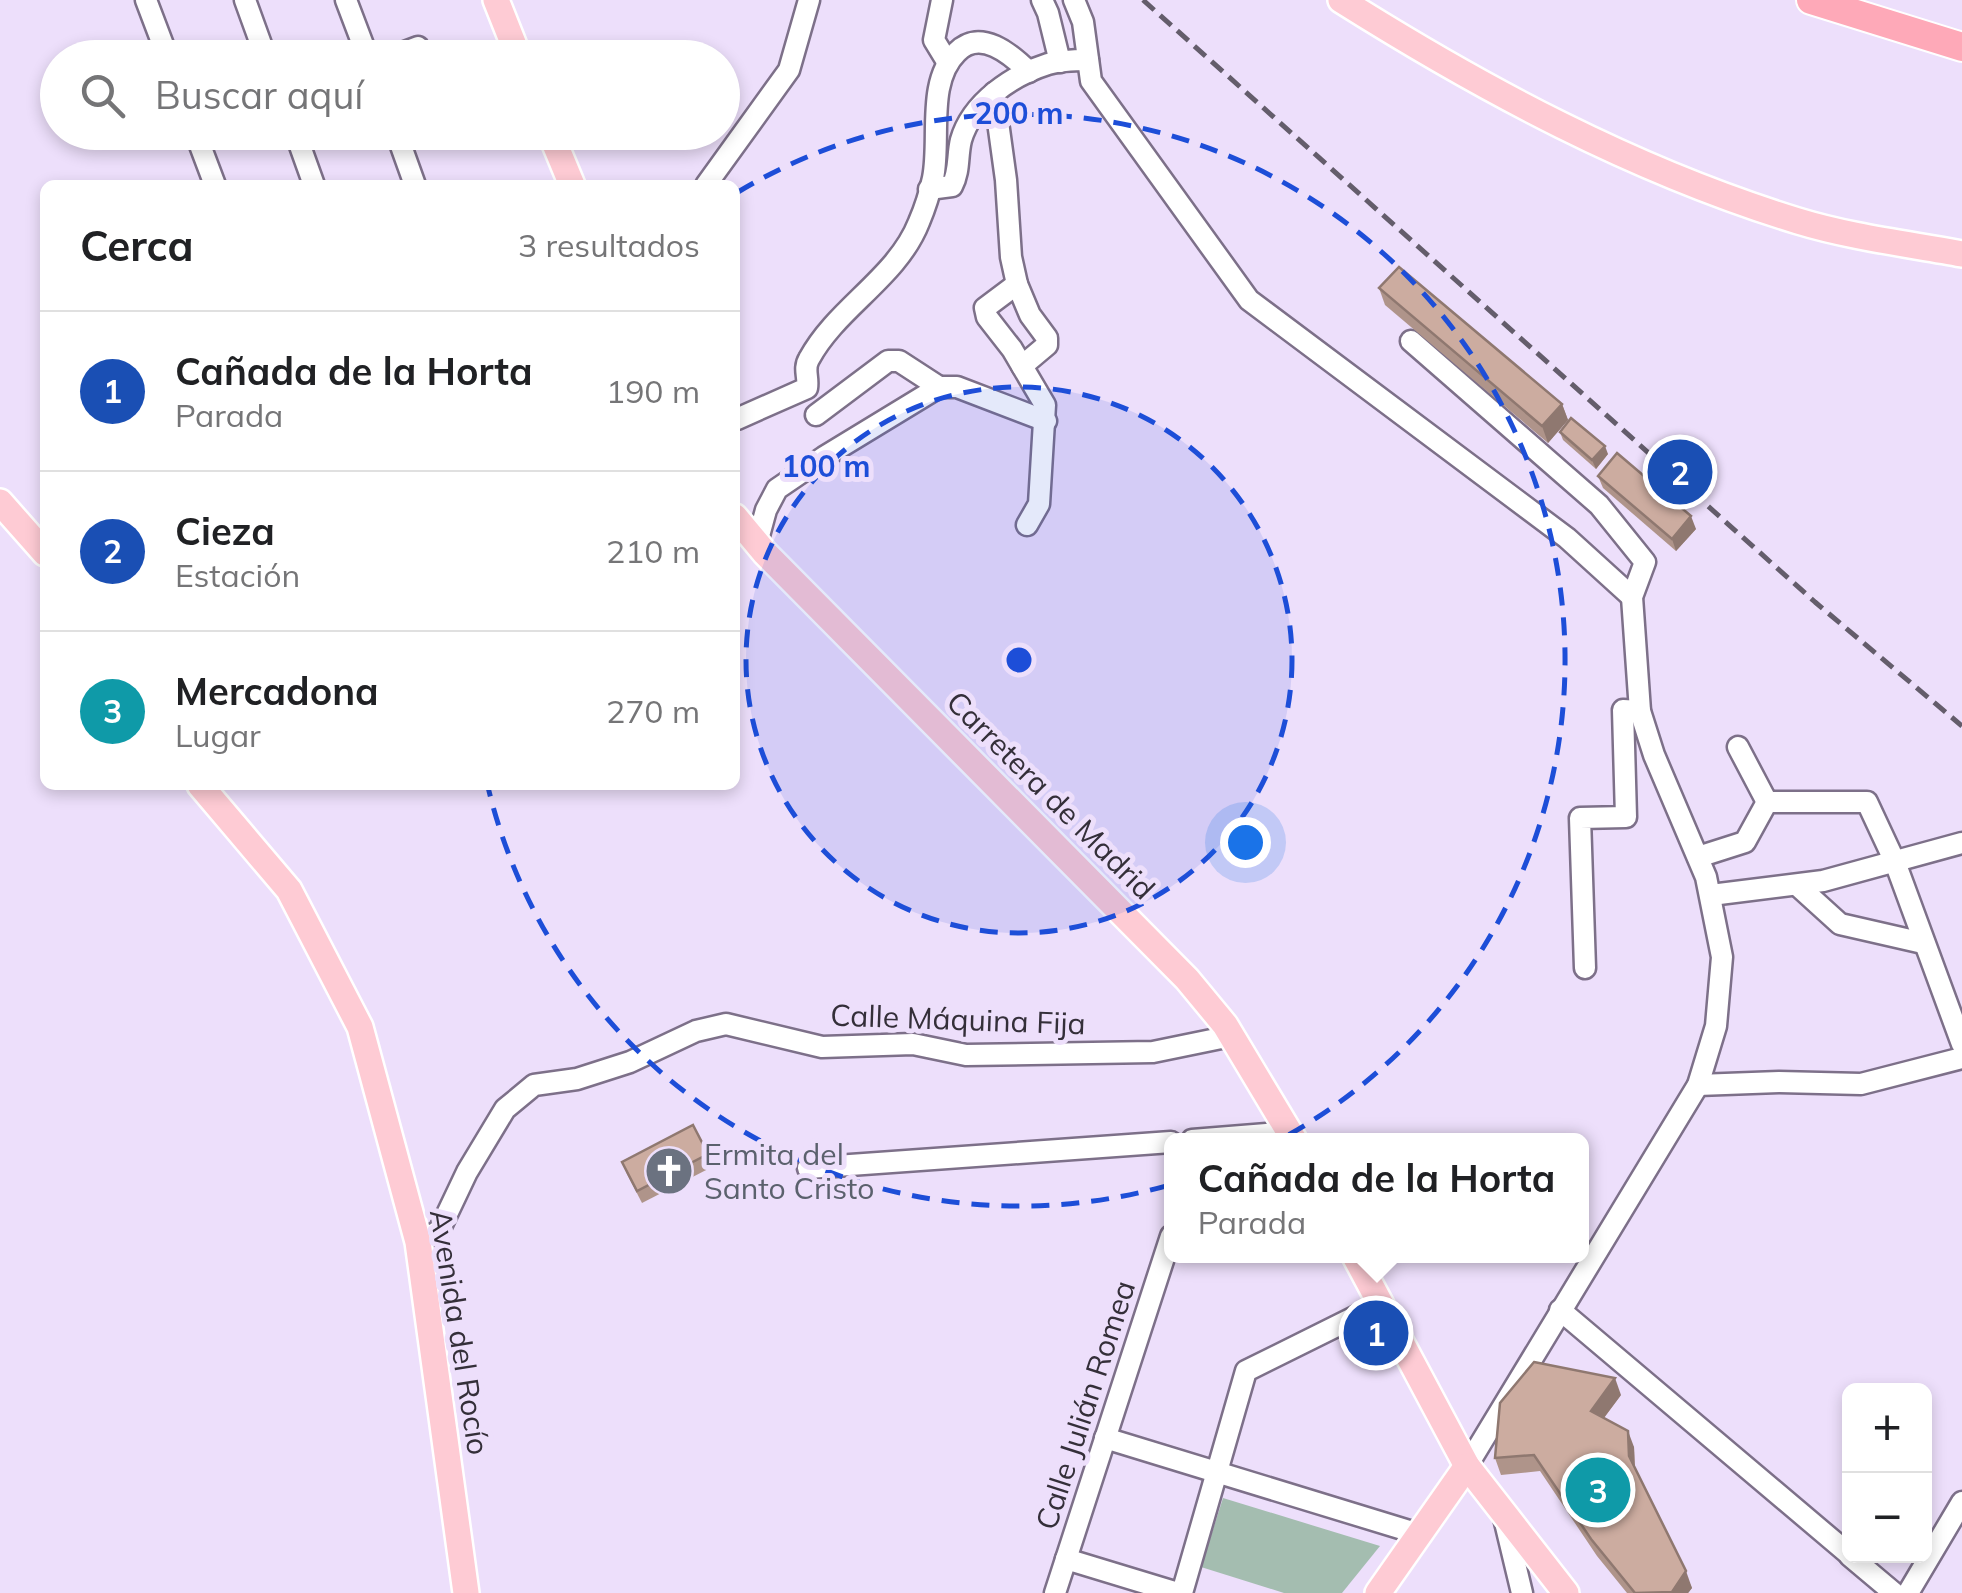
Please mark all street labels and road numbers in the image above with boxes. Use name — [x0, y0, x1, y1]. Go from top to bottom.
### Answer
street label: Carretera de Madrid — [939, 683, 1163, 907]
street label: Calle Máquina Fija — [830, 996, 1086, 1042]
street label: Avenida del Rocío — [422, 1207, 498, 1457]
street label: Calle Julián Romea — [1027, 1276, 1143, 1534]

